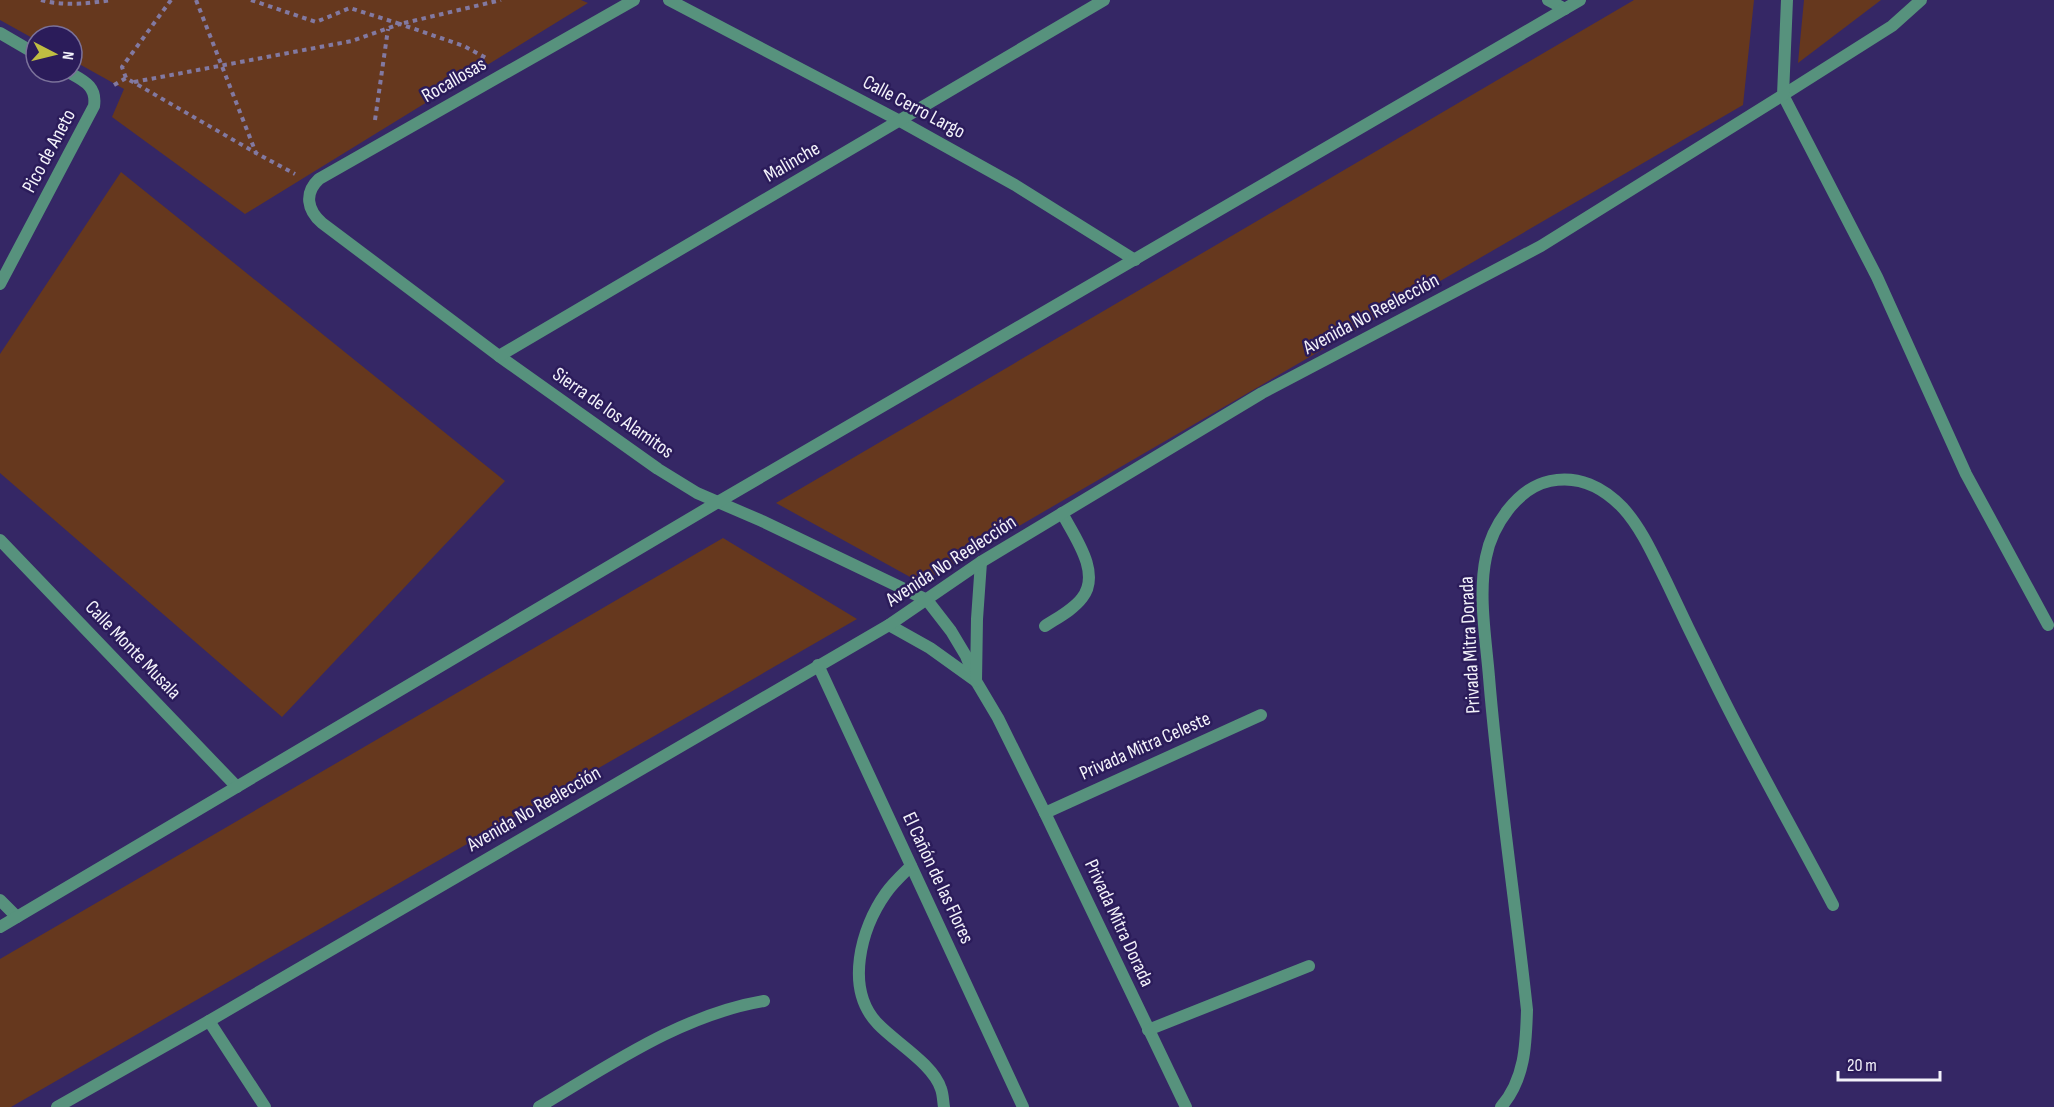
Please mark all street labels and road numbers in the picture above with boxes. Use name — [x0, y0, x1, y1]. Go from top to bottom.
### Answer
street label: Rocallosas — [417, 52, 491, 108]
street label: Calle Cerro Largo — [859, 70, 969, 144]
street label: Pico de Aneto — [17, 105, 81, 197]
street label: Malinche — [760, 136, 824, 188]
street label: Avenida No Reelección — [1298, 268, 1443, 360]
street label: Sierra de los Alamitos — [548, 362, 678, 464]
street label: Avenida No Reelección — [881, 510, 1021, 613]
street label: Privada Mitra Dorada — [1454, 576, 1486, 714]
street label: Calle Monte Musala — [80, 596, 186, 704]
street label: Privada Mitra Celeste — [1076, 706, 1214, 786]
street label: Avenida No Reelección — [462, 761, 605, 858]
street label: El Cañón de las Flores — [897, 808, 979, 948]
street label: Privada Mitra Dorada — [1079, 856, 1159, 990]

